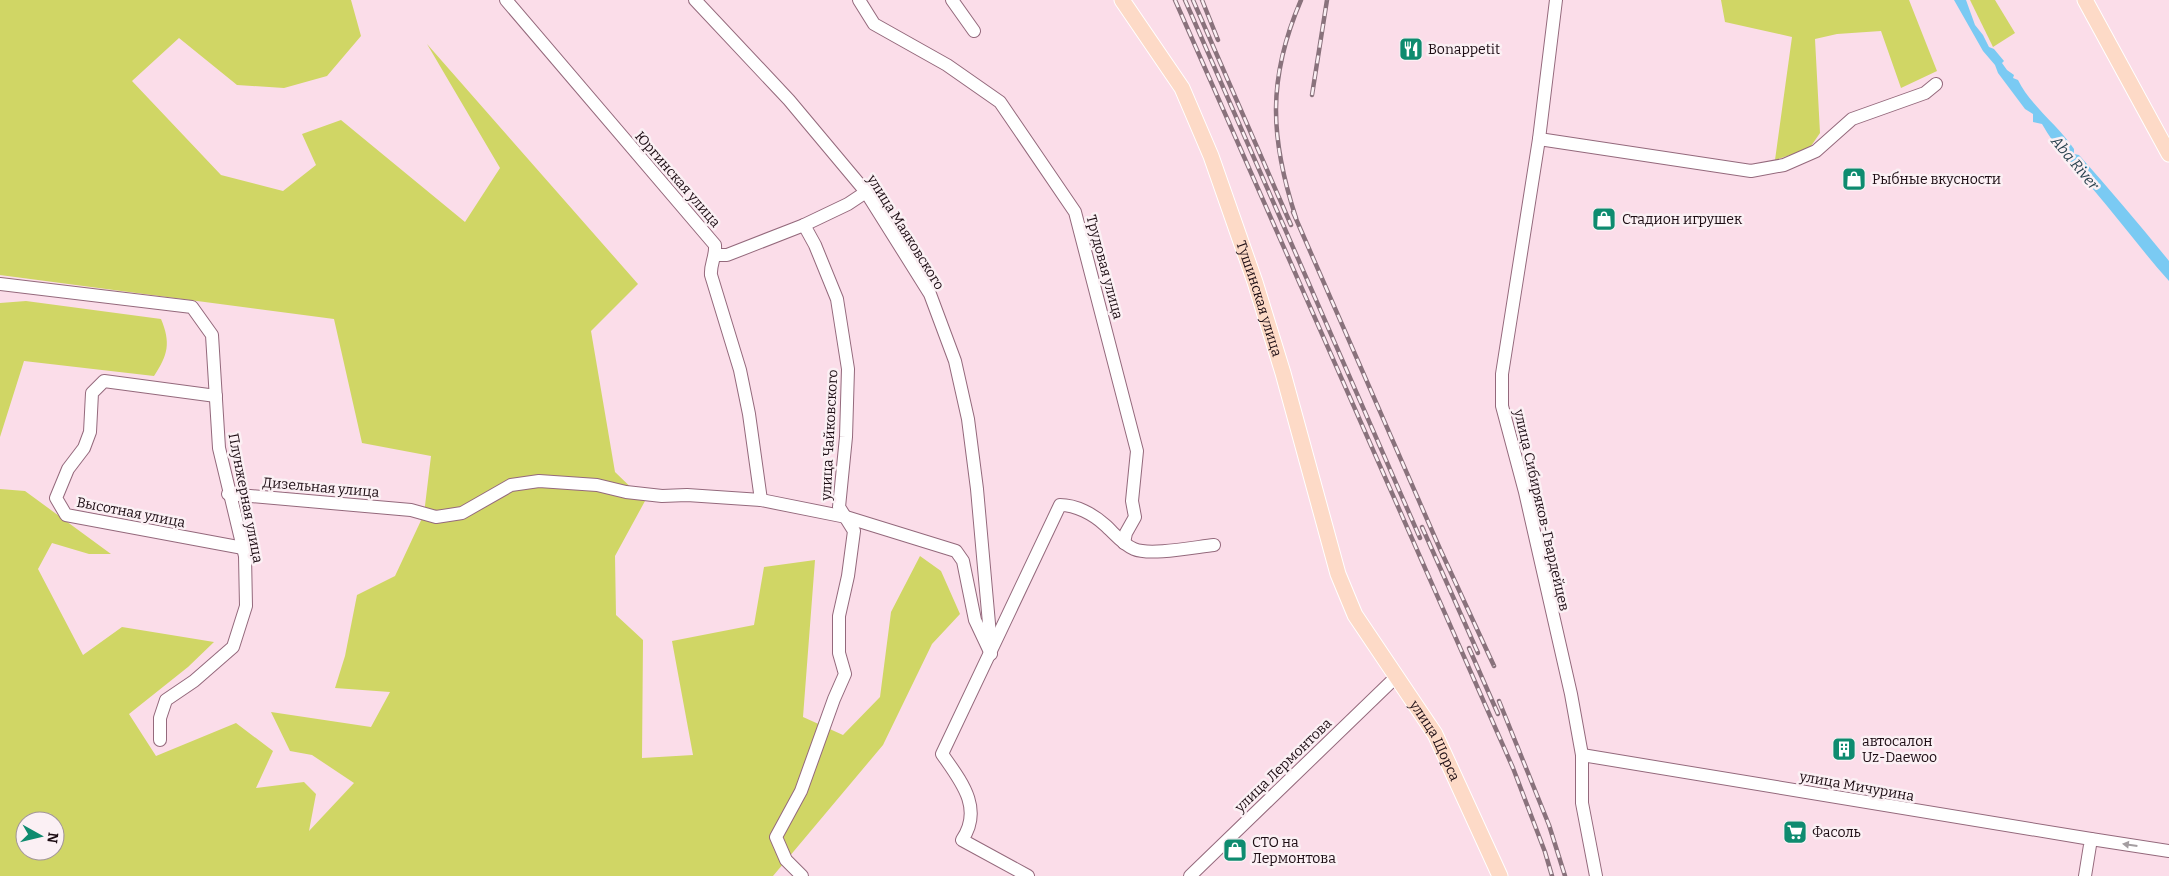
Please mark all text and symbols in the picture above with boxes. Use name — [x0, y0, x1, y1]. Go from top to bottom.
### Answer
restaurant icon: Bonappetit — [1398, 36, 1424, 62]
place label: Bonappetit — [1428, 41, 1500, 58]
street label: Юргинская улица — [631, 128, 724, 231]
water label: Aba River — [2047, 132, 2103, 194]
shop icon: Рыбные вкусности — [1841, 166, 1867, 192]
street label: улица Маяковского — [863, 171, 948, 293]
place label: Рыбные вкусности — [1872, 171, 2001, 188]
shop icon: Стадион игрушек — [1591, 206, 1617, 232]
place label: Стадион игрушек — [1622, 211, 1743, 228]
street label: Трудовая улица — [1082, 213, 1127, 321]
street label: Тушинская улица — [1232, 239, 1286, 359]
street label: улица Чайковского — [818, 369, 841, 502]
street label: улица Сибиряков-Гвардейцев — [1510, 407, 1573, 613]
street label: Плунжерная улица — [225, 432, 266, 565]
street label: Дизельная улица — [262, 474, 380, 501]
street label: Высотная улица — [75, 494, 187, 531]
street label: улица Щорса — [1405, 696, 1463, 784]
street label: улица Лермонтова — [1231, 715, 1336, 817]
place label: автосалон Uz-Daewoo — [1862, 733, 1937, 766]
building icon: автосалон Uz-Daewoo — [1831, 736, 1857, 762]
street label: улица Мичурина — [1797, 768, 1916, 805]
north arrow — [15, 811, 65, 861]
supermarket icon: Фасоль — [1782, 819, 1808, 845]
place label: Фасоль — [1812, 824, 1861, 841]
text: N — [43, 831, 62, 844]
place label: СТО на Лермонтова — [1252, 834, 1336, 867]
shop icon: СТО на Лермонтова — [1222, 837, 1248, 863]
one-way arrow — [2122, 841, 2138, 849]

